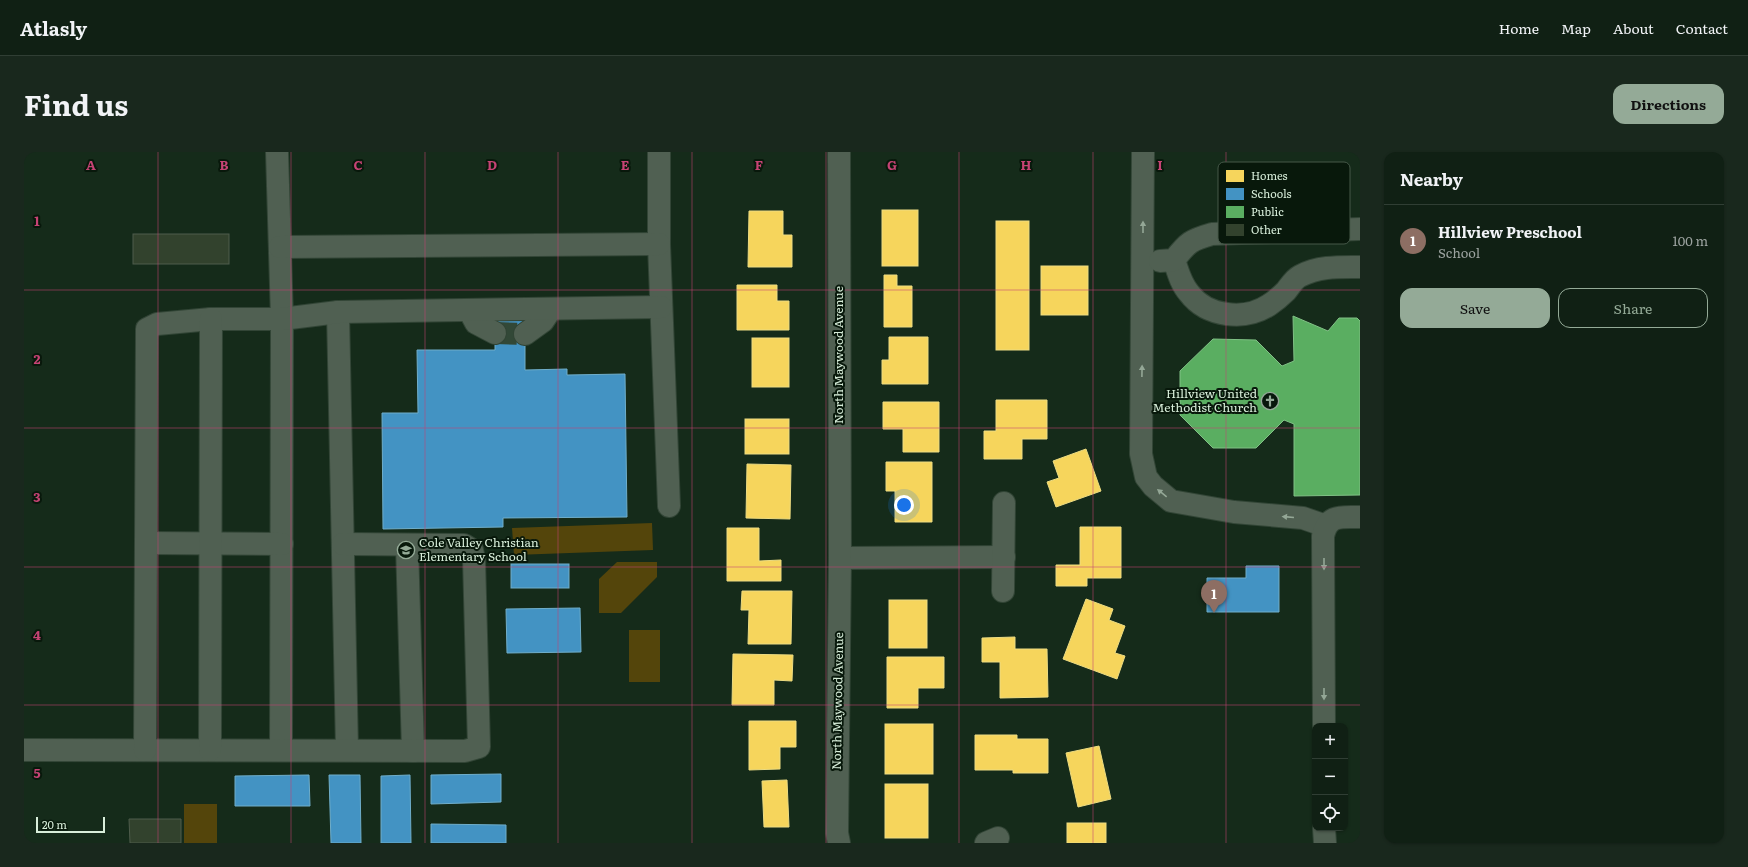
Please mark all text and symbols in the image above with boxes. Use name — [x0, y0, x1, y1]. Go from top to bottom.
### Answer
text: Atlasly — [20, 14, 87, 42]
text: Home — [1499, 18, 1539, 38]
text: Map — [1561, 18, 1591, 38]
text: About — [1613, 18, 1654, 38]
text: Contact — [1676, 18, 1728, 38]
text: Find us — [24, 83, 128, 125]
button: Directions — [1613, 84, 1724, 124]
text: A — [86, 155, 96, 174]
text: B — [220, 155, 229, 174]
text: C — [353, 155, 363, 174]
text: D — [487, 155, 497, 174]
text: E — [621, 155, 630, 174]
text: F — [755, 155, 763, 174]
text: G — [887, 155, 897, 174]
text: H — [1021, 155, 1032, 174]
text: I — [1157, 155, 1163, 174]
legend — [1218, 162, 1350, 244]
text: Nearby — [1400, 166, 1463, 191]
text: Homes — [1251, 167, 1288, 183]
text: Schools — [1251, 185, 1292, 201]
text: Public — [1251, 203, 1284, 219]
text: 1 — [34, 211, 40, 230]
one-way arrow — [1140, 220, 1146, 233]
text: Hillview Preschool — [1438, 220, 1582, 243]
text: Other — [1251, 221, 1283, 237]
text: 1 — [1410, 231, 1416, 250]
text: 100 m — [1672, 231, 1708, 250]
text: School — [1438, 243, 1480, 262]
street label: North Maywood Avenue — [829, 286, 847, 424]
button: Save — [1400, 288, 1550, 328]
button: Share — [1558, 288, 1708, 328]
text: 2 — [34, 349, 41, 368]
one-way arrow — [1139, 364, 1145, 377]
place label: Hillview United Methodist Church — [1153, 384, 1258, 416]
church icon: Hillview United Methodist Church — [1260, 391, 1280, 411]
text: 3 — [33, 487, 41, 506]
one-way arrow — [1156, 489, 1167, 498]
your location — [894, 495, 914, 515]
one-way arrow — [1282, 513, 1294, 520]
place label: Cole Valley Christian Elementary School — [419, 533, 539, 565]
school or university icon: Cole Valley Christian Elementary School — [396, 540, 416, 560]
one-way arrow — [1320, 558, 1327, 570]
pin: 1 — [1201, 580, 1227, 613]
text: 4 — [33, 625, 41, 644]
street label: North Maywood Avenue — [827, 632, 847, 770]
one-way arrow — [1321, 688, 1327, 701]
map controls — [1312, 723, 1348, 831]
button: + — [1312, 723, 1348, 759]
button: − — [1312, 759, 1348, 795]
text: 5 — [33, 763, 41, 782]
button: locate — [1312, 795, 1348, 831]
scale bar — [36, 815, 105, 834]
text: 20 m — [42, 816, 67, 832]

